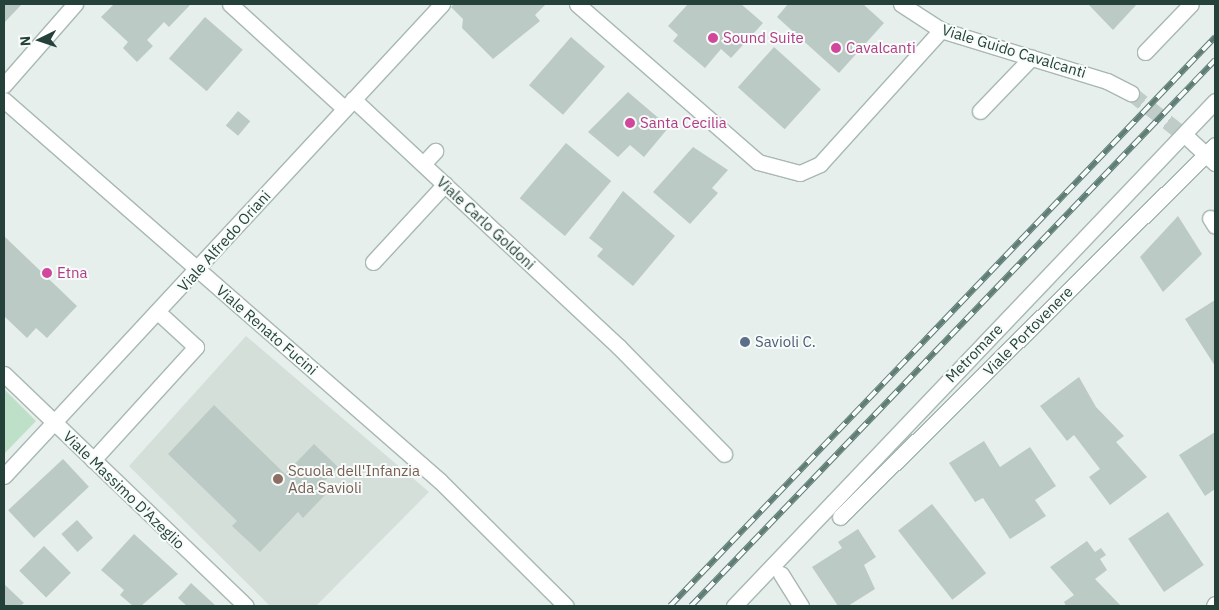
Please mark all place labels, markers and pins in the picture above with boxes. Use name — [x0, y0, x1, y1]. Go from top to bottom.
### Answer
place label: Sound Suite — [723, 29, 804, 47]
marker: Sound Suite — [707, 32, 719, 44]
place label: Cavalcanti — [846, 39, 916, 57]
marker: Cavalcanti — [830, 42, 842, 54]
place label: Santa Cecilia — [640, 114, 727, 132]
marker: Santa Cecilia — [624, 117, 636, 129]
place label: Etna — [57, 264, 88, 282]
marker: Etna — [41, 267, 53, 279]
place label: Savioli C. — [755, 333, 816, 351]
marker: Savioli C. — [739, 336, 751, 348]
place label: Scuola dell'Infanzia Ada Savioli — [288, 461, 420, 496]
marker: Scuola dell'Infanzia Ada Savioli — [272, 473, 284, 485]

